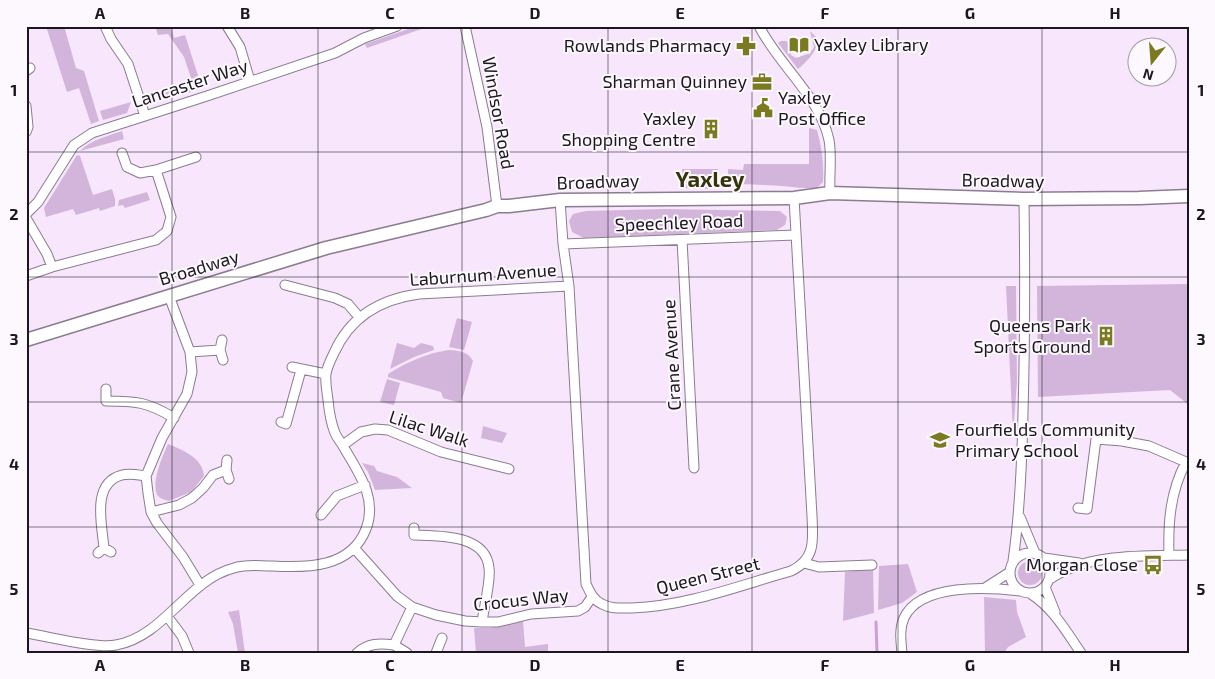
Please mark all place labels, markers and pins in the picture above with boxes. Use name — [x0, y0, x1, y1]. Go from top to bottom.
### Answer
place label: Yaxley Library — [814, 33, 929, 55]
place label: Rowlands Pharmacy — [564, 34, 731, 56]
library icon: Yaxley Library — [788, 34, 810, 56]
pharmacy icon: Rowlands Pharmacy — [735, 35, 757, 57]
place label: Sharman Quinney — [602, 70, 747, 92]
office icon: Sharman Quinney — [751, 71, 773, 93]
place label: Yaxley Post Office — [778, 86, 866, 129]
public building icon: Yaxley Post Office — [752, 97, 774, 119]
place label: Yaxley Shopping Centre — [561, 107, 696, 150]
building icon: Yaxley Shopping Centre — [700, 118, 722, 140]
place label: Queens Park Sports Ground — [973, 314, 1091, 357]
building icon: Queens Park Sports Ground — [1095, 325, 1117, 347]
place label: Fourfields Community Primary School — [955, 418, 1136, 461]
school or university icon: Fourfields Community Primary School — [929, 429, 951, 451]
place label: Morgan Close — [1026, 553, 1138, 575]
bus stop icon: Morgan Close — [1142, 554, 1164, 576]

